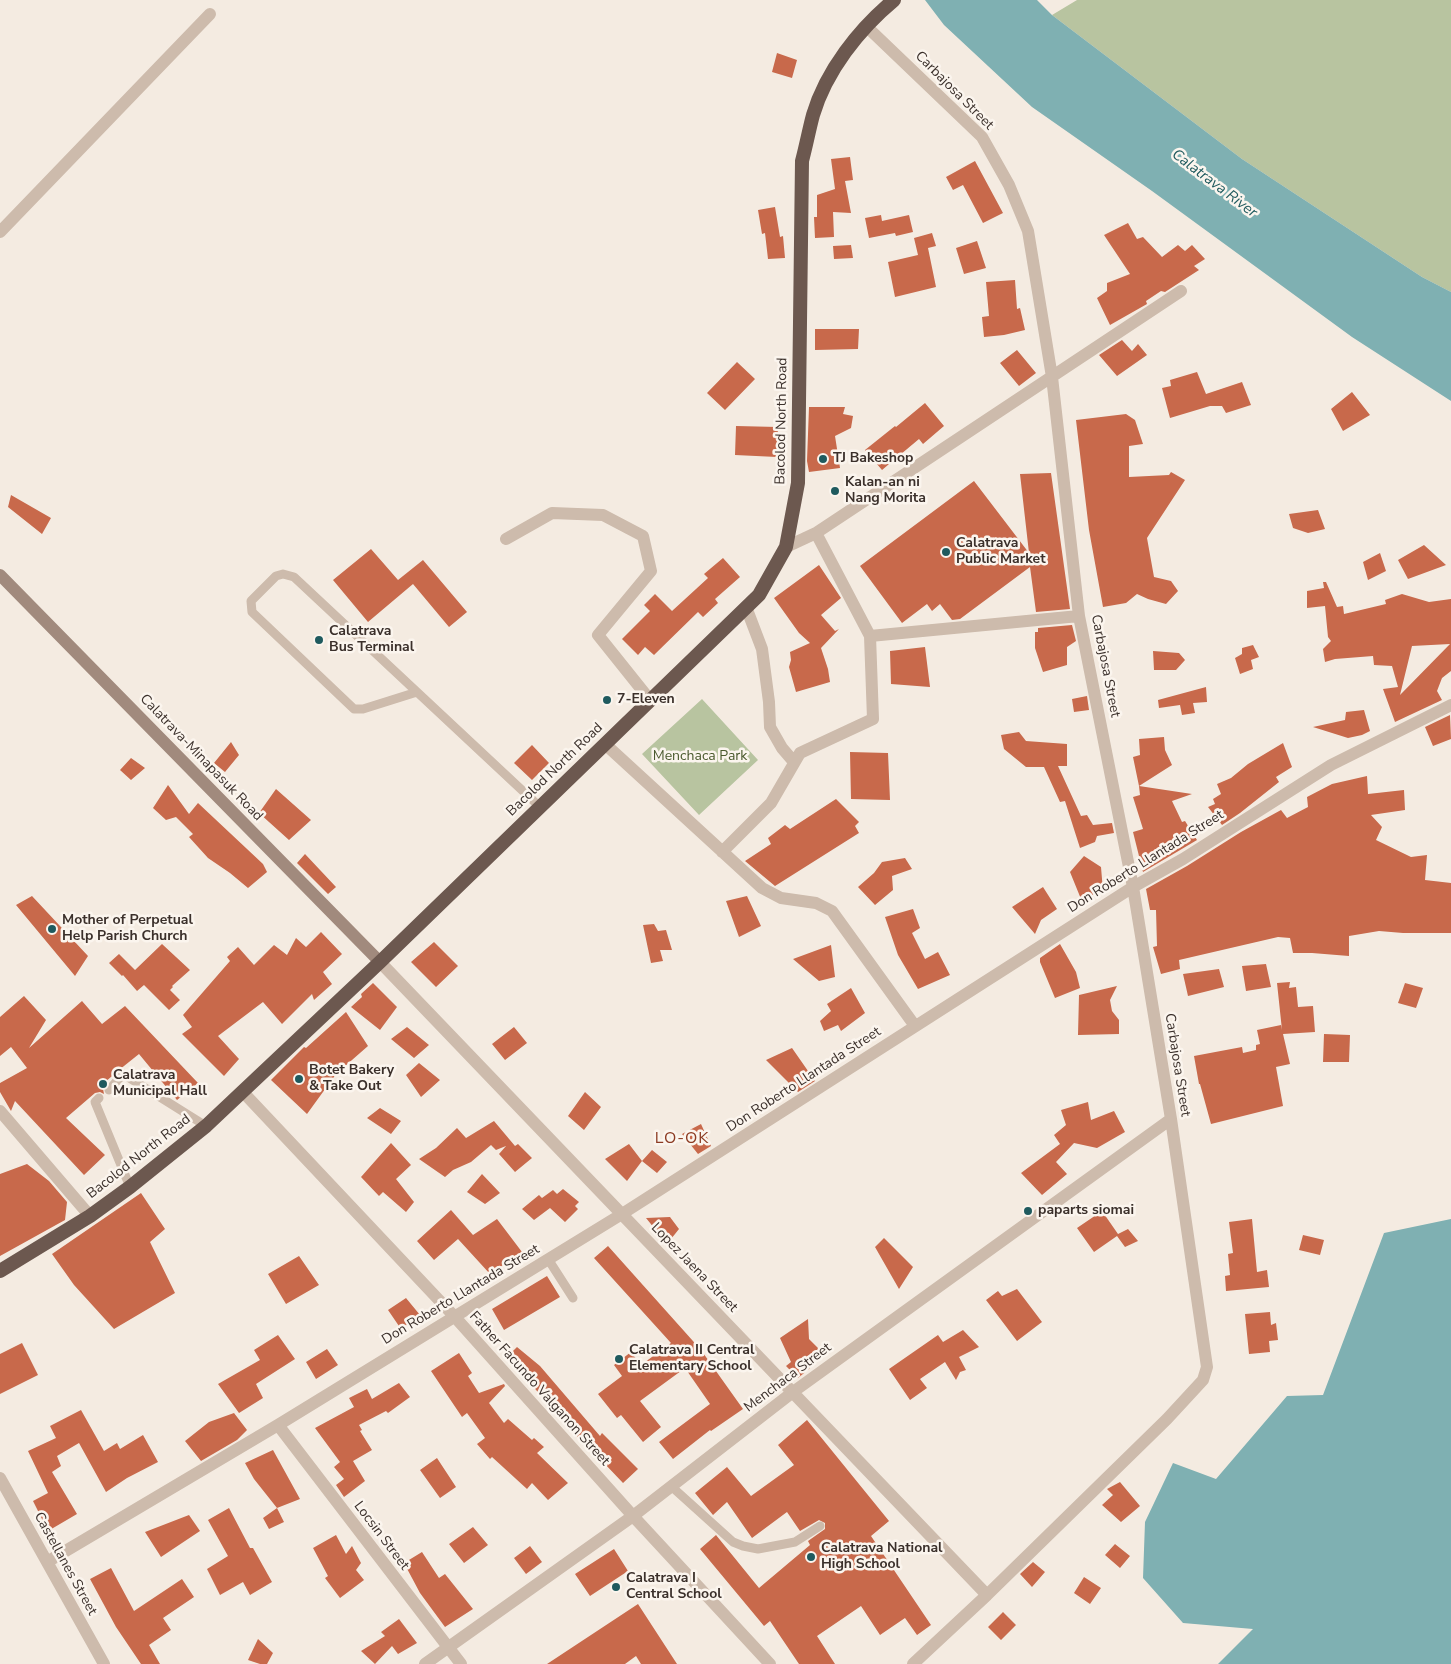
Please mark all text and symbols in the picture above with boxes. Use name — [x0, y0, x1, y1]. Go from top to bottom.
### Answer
street label: Carbajosa Street — [911, 48, 997, 134]
water label: Calatrava River — [1168, 146, 1260, 222]
street label: Bacolod North Road — [772, 357, 792, 485]
place label: TJ Bakeshop — [833, 451, 913, 467]
marker: TJ Bakeshop — [817, 453, 829, 465]
place label: Kalan-an ni Nang Morita — [845, 475, 926, 508]
marker: Kalan-an ni Nang Morita — [829, 485, 841, 497]
place label: Calatrava Public Market — [956, 536, 1046, 568]
marker: Calatrava Public Market — [940, 546, 952, 558]
street label: Carbajosa Street — [1087, 613, 1123, 719]
place label: Calatrava Bus Terminal — [329, 624, 414, 656]
marker: Calatrava Bus Terminal — [313, 634, 325, 646]
street label: Calatrava-Minapasuk Road — [136, 691, 266, 825]
place label: 7-Eleven — [617, 692, 675, 708]
marker: 7-Eleven — [601, 694, 613, 706]
street label: Bacolod North Road — [503, 720, 607, 820]
park label: Menchaca Park — [653, 749, 747, 765]
street label: Don Roberto Llantada Street — [1065, 807, 1227, 917]
place label: Mother of Perpetual Help Parish Church — [62, 913, 193, 946]
marker: Mother of Perpetual Help Parish Church — [46, 923, 58, 935]
street label: Carbajosa Street — [1161, 1012, 1193, 1118]
street label: Don Roberto Llantada Street — [724, 1024, 884, 1136]
place label: Botet Bakery & Take Out — [309, 1063, 394, 1096]
place label: Calatrava Municipal Hall — [113, 1068, 207, 1100]
marker: Botet Bakery & Take Out — [293, 1073, 305, 1085]
marker: Calatrava Municipal Hall — [97, 1078, 109, 1090]
street label: Bacolod North Road — [84, 1111, 194, 1203]
district label: LO-OK — [654, 1129, 710, 1149]
place label: paparts siomai — [1038, 1203, 1134, 1219]
marker: paparts siomai — [1022, 1205, 1034, 1217]
street label: Lopez Jaena Street — [647, 1220, 741, 1316]
street label: Don Roberto Llantada Street — [379, 1241, 543, 1349]
street label: Father Facundo Valganon Street — [465, 1308, 613, 1470]
street label: Menchaca Street — [741, 1340, 835, 1416]
place label: Calatrava II Central Elementary School — [629, 1343, 754, 1375]
marker: Calatrava II Central Elementary School — [613, 1353, 625, 1365]
street label: Locsin Street — [350, 1498, 412, 1574]
street label: Castellanes Street — [30, 1510, 100, 1618]
place label: Calatrava National High School — [821, 1541, 943, 1574]
marker: Calatrava National High School — [805, 1551, 817, 1563]
place label: Calatrava I Central School — [626, 1571, 722, 1604]
marker: Calatrava I Central School — [610, 1581, 622, 1593]

